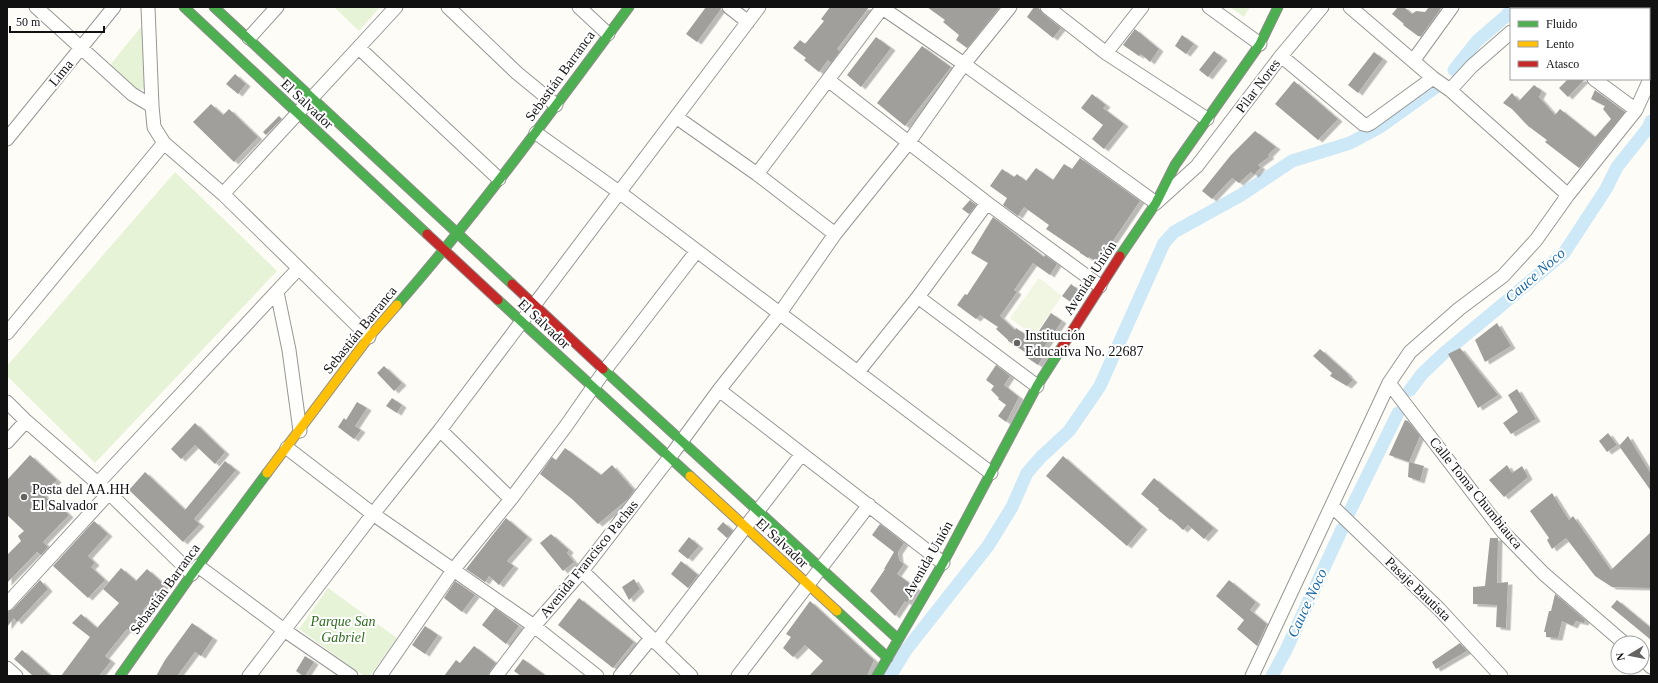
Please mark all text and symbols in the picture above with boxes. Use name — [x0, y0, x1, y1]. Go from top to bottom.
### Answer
scale bar — [10, 8, 104, 34]
legend — [1510, 8, 1650, 80]
text: 50 m — [16, 15, 41, 29]
text: Fluido — [1546, 17, 1577, 31]
street label: Sebastián Barranca — [522, 27, 598, 124]
text: Lento — [1546, 37, 1574, 51]
street label: Lima — [46, 56, 77, 89]
street label: Pilar Nores — [1233, 56, 1283, 116]
text: Atasco — [1546, 57, 1579, 71]
street label: El Salvador — [278, 76, 336, 132]
street label: Avenida Unión — [1061, 238, 1119, 318]
water label: Cauce Noco — [1502, 244, 1568, 305]
street label: Sebastián Barranca — [320, 283, 400, 377]
street label: El Salvador — [515, 296, 573, 352]
place label: Institución Educativa No. 22687 — [1025, 328, 1144, 359]
marker: Institución Educativa No. 22687 — [1012, 338, 1022, 348]
street label: Calle Toma Chumbiauca — [1427, 434, 1526, 552]
place label: Posta del AA.HH El Salvador — [32, 482, 130, 513]
marker: Posta del AA.HH El Salvador — [19, 492, 29, 502]
street label: Avenida Francisco Pachas — [537, 497, 641, 621]
street label: El Salvador — [753, 515, 811, 571]
street label: Avenida Unión — [900, 518, 956, 600]
street label: Sebastián Barranca — [127, 540, 203, 637]
street label: Pasaje Bautista — [1382, 554, 1454, 625]
water label: Cauce Noco — [1284, 566, 1330, 640]
park label: Parque San Gabriel — [309, 614, 376, 645]
north arrow — [1610, 635, 1650, 675]
text: N — [1614, 652, 1627, 662]

